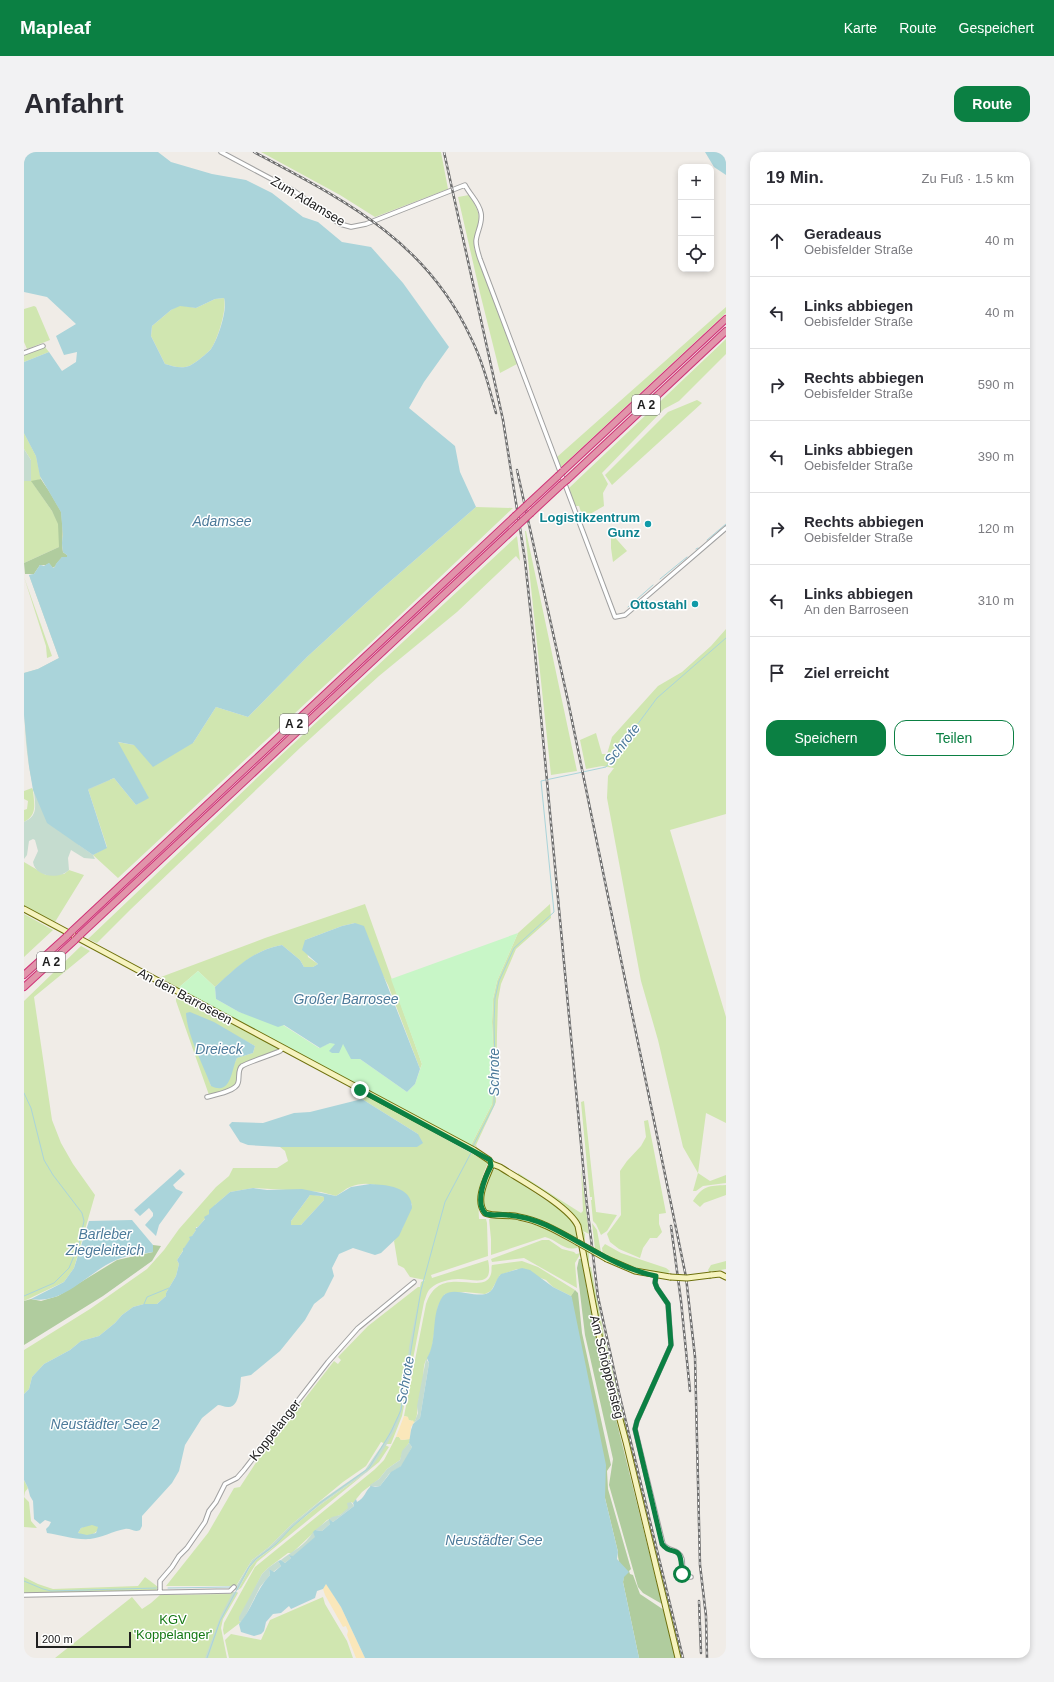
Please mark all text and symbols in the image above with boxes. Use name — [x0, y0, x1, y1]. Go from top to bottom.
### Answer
text: Mapleaf — [20, 17, 91, 38]
text: Karte — [844, 20, 877, 36]
text: Route — [899, 20, 937, 36]
text: Gespeichert — [959, 20, 1034, 36]
button: Route — [954, 86, 1030, 122]
text: Anfahrt — [24, 88, 124, 119]
map controls — [678, 164, 714, 272]
button: + — [678, 164, 714, 200]
text: 19 Min. — [766, 168, 824, 187]
text: Zu Fuß · 1.5 km — [922, 171, 1014, 186]
street label: Zum Adamsee — [268, 173, 348, 229]
button: − — [678, 200, 714, 236]
text: Geradeaus — [804, 225, 882, 242]
icon: ahead — [766, 230, 788, 252]
text: 40 m — [985, 233, 1014, 248]
button: locate — [678, 236, 714, 272]
text: Oebisfelder Straße — [804, 242, 913, 257]
text: Links abbiegen — [804, 297, 913, 314]
icon: left — [766, 302, 788, 324]
text: 40 m — [985, 305, 1014, 320]
text: Oebisfelder Straße — [804, 314, 913, 329]
text: Rechts abbiegen — [804, 369, 924, 386]
icon: right — [766, 374, 788, 396]
text: 590 m — [978, 377, 1014, 392]
text: Oebisfelder Straße — [804, 386, 913, 401]
road number: A 2 — [632, 395, 660, 415]
text: Links abbiegen — [804, 441, 913, 458]
icon: left — [766, 446, 788, 468]
text: 390 m — [978, 449, 1014, 464]
text: Oebisfelder Straße — [804, 458, 913, 473]
place label: Logistikzentrum Gunz — [540, 510, 640, 540]
water label: Adamsee — [191, 513, 252, 529]
text: Rechts abbiegen — [804, 513, 924, 530]
icon: right — [766, 518, 788, 540]
marker: Logistikzentrum Gunz — [643, 519, 653, 529]
text: 120 m — [978, 521, 1014, 536]
text: Oebisfelder Straße — [804, 530, 913, 545]
text: Links abbiegen — [804, 585, 913, 602]
icon: left — [766, 590, 788, 612]
text: 310 m — [978, 593, 1014, 608]
place label: Ottostahl — [630, 597, 687, 612]
marker: Ottostahl — [690, 599, 700, 609]
text: An den Barroseen — [804, 602, 909, 617]
icon: arrive — [766, 662, 788, 684]
text: Ziel erreicht — [804, 664, 889, 681]
road number: A 2 — [280, 714, 308, 734]
water label: Schrote — [601, 720, 643, 768]
button: Speichern — [766, 720, 886, 756]
button: Teilen — [894, 720, 1014, 756]
road number: A 2 — [37, 952, 65, 972]
street label: An den Barroseen — [135, 965, 235, 1027]
water label: Großer Barrosee — [293, 991, 399, 1007]
water label: Dreieck — [195, 1041, 244, 1057]
water label: Schrote — [486, 1048, 502, 1096]
route end — [351, 1081, 369, 1099]
water label: Barleber Ziegeleiteich — [65, 1226, 145, 1258]
street label: Am Schöppensteg — [587, 1314, 627, 1420]
water label: Schrote — [393, 1355, 417, 1405]
street label: Koppelanger — [246, 1396, 304, 1464]
water label: Neustädter See 2 — [51, 1416, 160, 1432]
water label: Neustädter See — [445, 1532, 543, 1548]
route start — [673, 1565, 691, 1583]
park label: KGV 'Koppelanger' — [134, 1612, 212, 1642]
scale bar — [36, 1630, 131, 1649]
text: 200 m — [42, 1633, 73, 1645]

